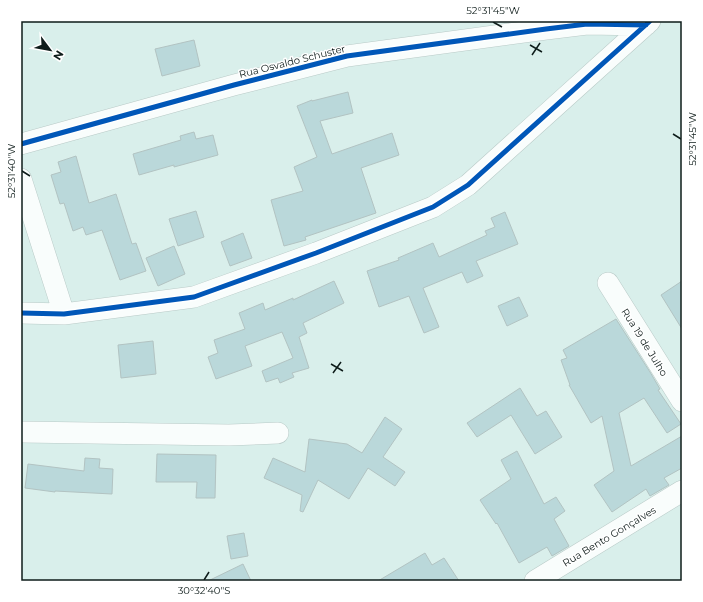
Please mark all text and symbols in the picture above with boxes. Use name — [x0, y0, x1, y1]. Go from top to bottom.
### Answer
text: 52°31'45"W — [466, 4, 520, 17]
north arrow — [30, 30, 70, 70]
street label: Rua Osvaldo Schuster — [238, 42, 347, 81]
text: N — [50, 48, 67, 63]
text: 52°31'45"W — [686, 112, 699, 166]
text: 52°31'40"W — [5, 144, 18, 198]
street label: Rua 19 de Julho — [618, 306, 671, 379]
street label: Rua Bento Gonçalves — [560, 503, 658, 569]
text: 30°32'40"S — [178, 584, 230, 597]

